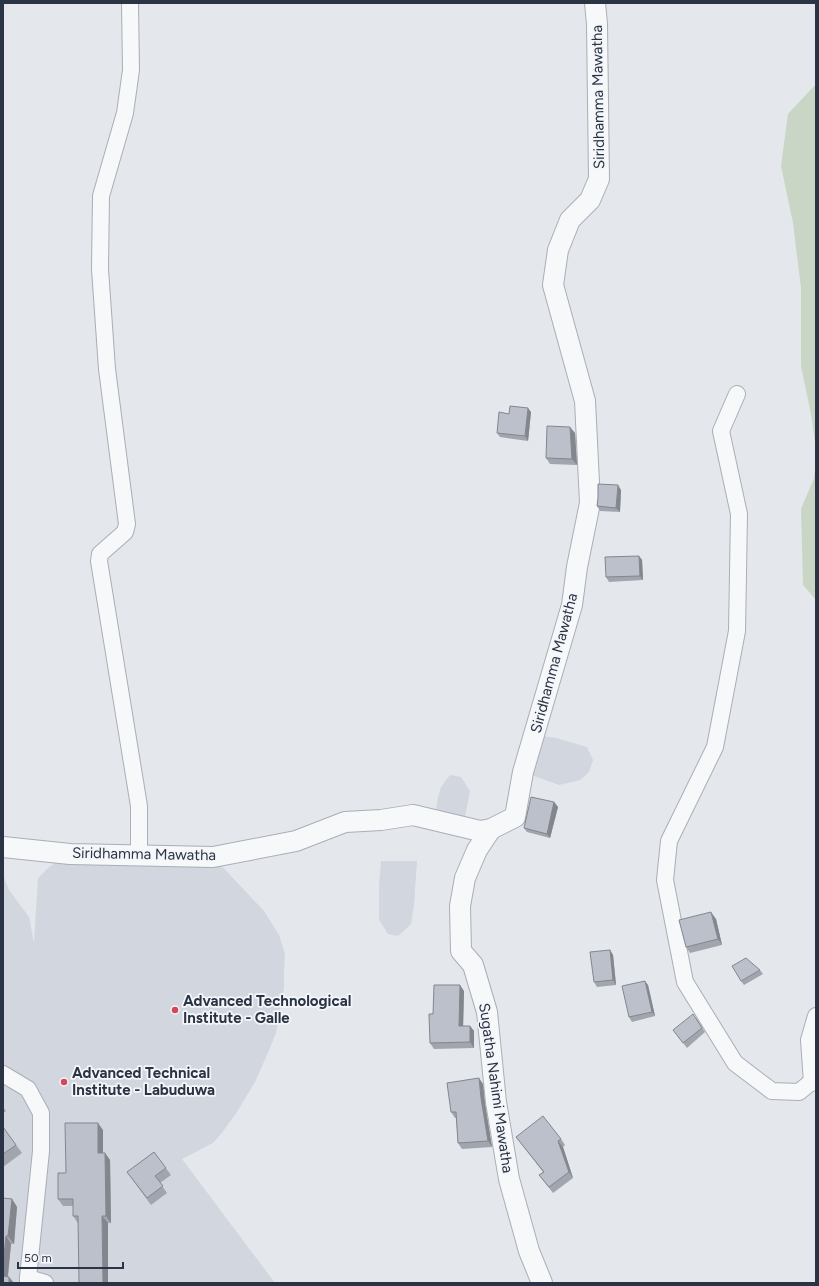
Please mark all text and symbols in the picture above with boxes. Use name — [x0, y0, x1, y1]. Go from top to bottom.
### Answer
street label: Siridhamma Mawatha — [588, 25, 608, 169]
street label: Siridhamma Mawatha — [527, 591, 581, 735]
street label: Siridhamma Mawatha — [72, 844, 216, 864]
place label: Advanced Technological Institute - Galle — [183, 992, 351, 1027]
street label: Sugatha Nahimi Mawatha — [475, 1002, 517, 1174]
marker: Advanced Technological Institute - Galle — [170, 1005, 180, 1015]
place label: Advanced Technical Institute - Labuduwa — [72, 1064, 215, 1099]
marker: Advanced Technical Institute - Labuduwa — [59, 1077, 69, 1087]
scale bar — [18, 1244, 123, 1270]
text: 50 m — [24, 1251, 52, 1265]

